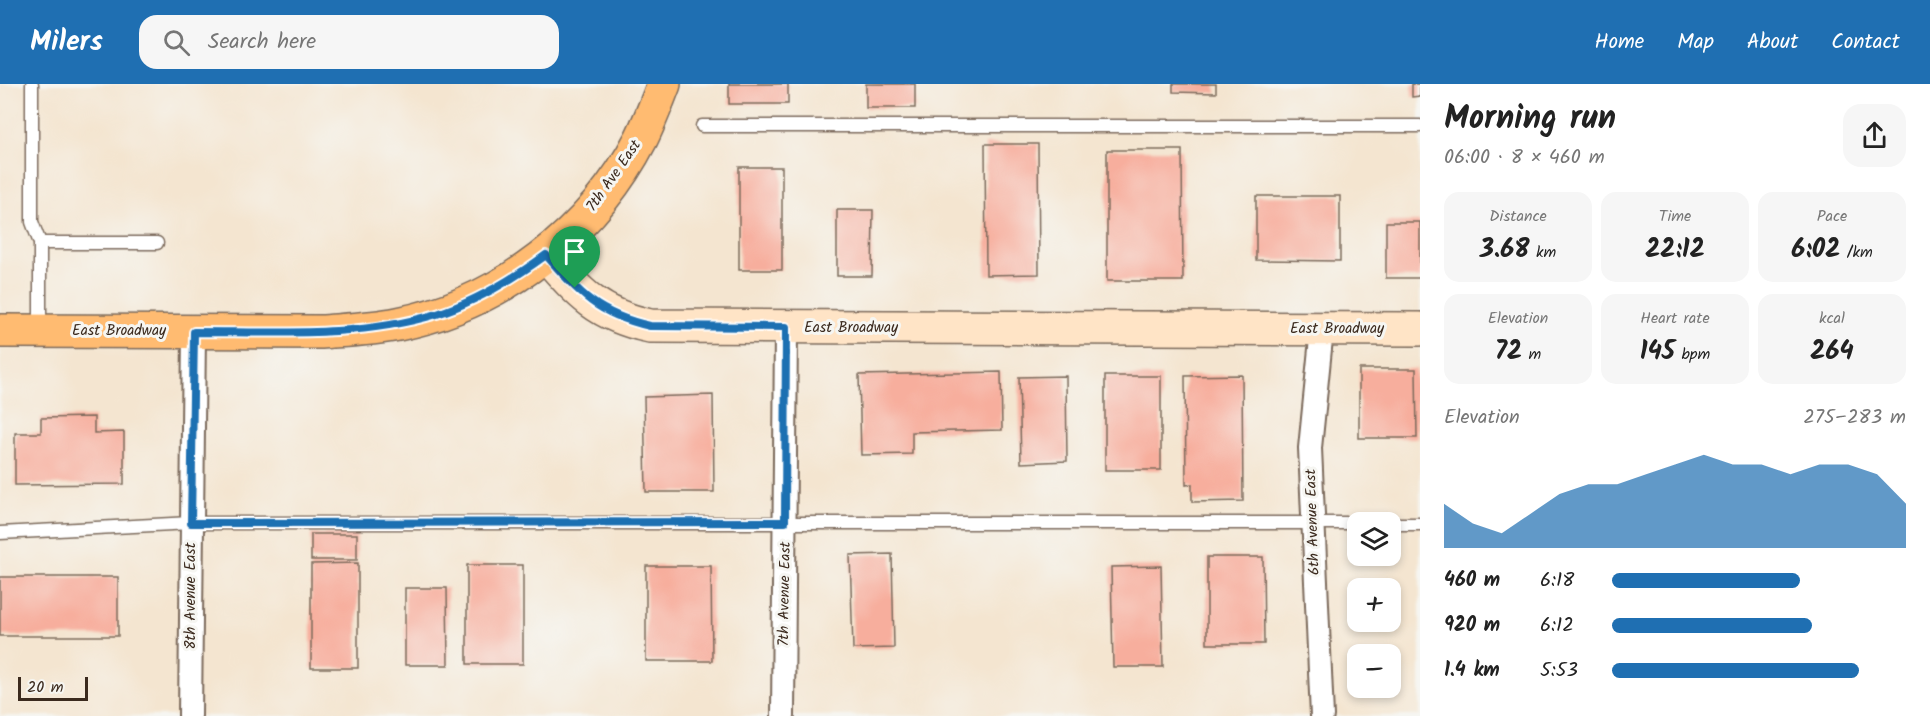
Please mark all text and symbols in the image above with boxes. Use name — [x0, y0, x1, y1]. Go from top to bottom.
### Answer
search box — [139, 15, 559, 69]
text: Milers — [30, 20, 103, 65]
text: Search here — [208, 25, 316, 60]
icon: search — [160, 26, 193, 59]
text: Home — [1595, 26, 1644, 59]
text: Map — [1677, 26, 1714, 59]
text: About — [1747, 26, 1798, 59]
text: Contact — [1831, 26, 1900, 59]
text: Morning run — [1444, 93, 1616, 146]
button: share — [1843, 104, 1906, 167]
street label: 7th Ave East — [580, 135, 648, 217]
text: 06:00 · 8 × 460 m — [1444, 142, 1605, 174]
text: Distance — [1489, 204, 1547, 229]
text: Time — [1659, 204, 1691, 229]
text: Pace — [1817, 204, 1847, 229]
pin — [549, 226, 600, 288]
text: 3.68 — [1480, 229, 1530, 271]
text: 22:12 — [1645, 229, 1705, 271]
text: 6:02 — [1791, 229, 1840, 271]
icon: arrive — [558, 235, 591, 268]
text: km — [1530, 240, 1556, 265]
text: /km — [1840, 240, 1873, 265]
text: Elevation — [1488, 306, 1548, 331]
text: Heart rate — [1640, 306, 1710, 331]
text: kcal — [1819, 306, 1845, 331]
street label: East Broadway — [804, 316, 899, 340]
street label: East Broadway — [1290, 317, 1385, 341]
street label: East Broadway — [72, 319, 167, 343]
text: 72 — [1495, 331, 1522, 373]
text: 145 — [1640, 331, 1675, 373]
text: 264 — [1810, 331, 1854, 373]
text: m — [1522, 342, 1541, 367]
text: bpm — [1675, 342, 1710, 367]
text: Elevation — [1444, 402, 1520, 434]
text: 275–283 m — [1803, 402, 1906, 434]
street label: 6th Avenue East — [1299, 468, 1327, 576]
map controls — [1347, 512, 1401, 698]
button: layers — [1347, 512, 1401, 566]
street label: 7th Avenue East — [772, 541, 798, 647]
street label: 8th Avenue East — [179, 542, 203, 650]
text: 460 m — [1444, 565, 1500, 597]
text: 6:18 — [1540, 565, 1574, 597]
button: + — [1347, 578, 1401, 632]
text: 920 m — [1444, 610, 1500, 642]
text: 6:12 — [1540, 610, 1574, 642]
button: − — [1347, 644, 1401, 698]
text: 1.4 km — [1444, 655, 1500, 687]
text: 5:53 — [1540, 655, 1578, 687]
scale bar — [18, 674, 88, 702]
text: 20 m — [27, 675, 63, 700]

